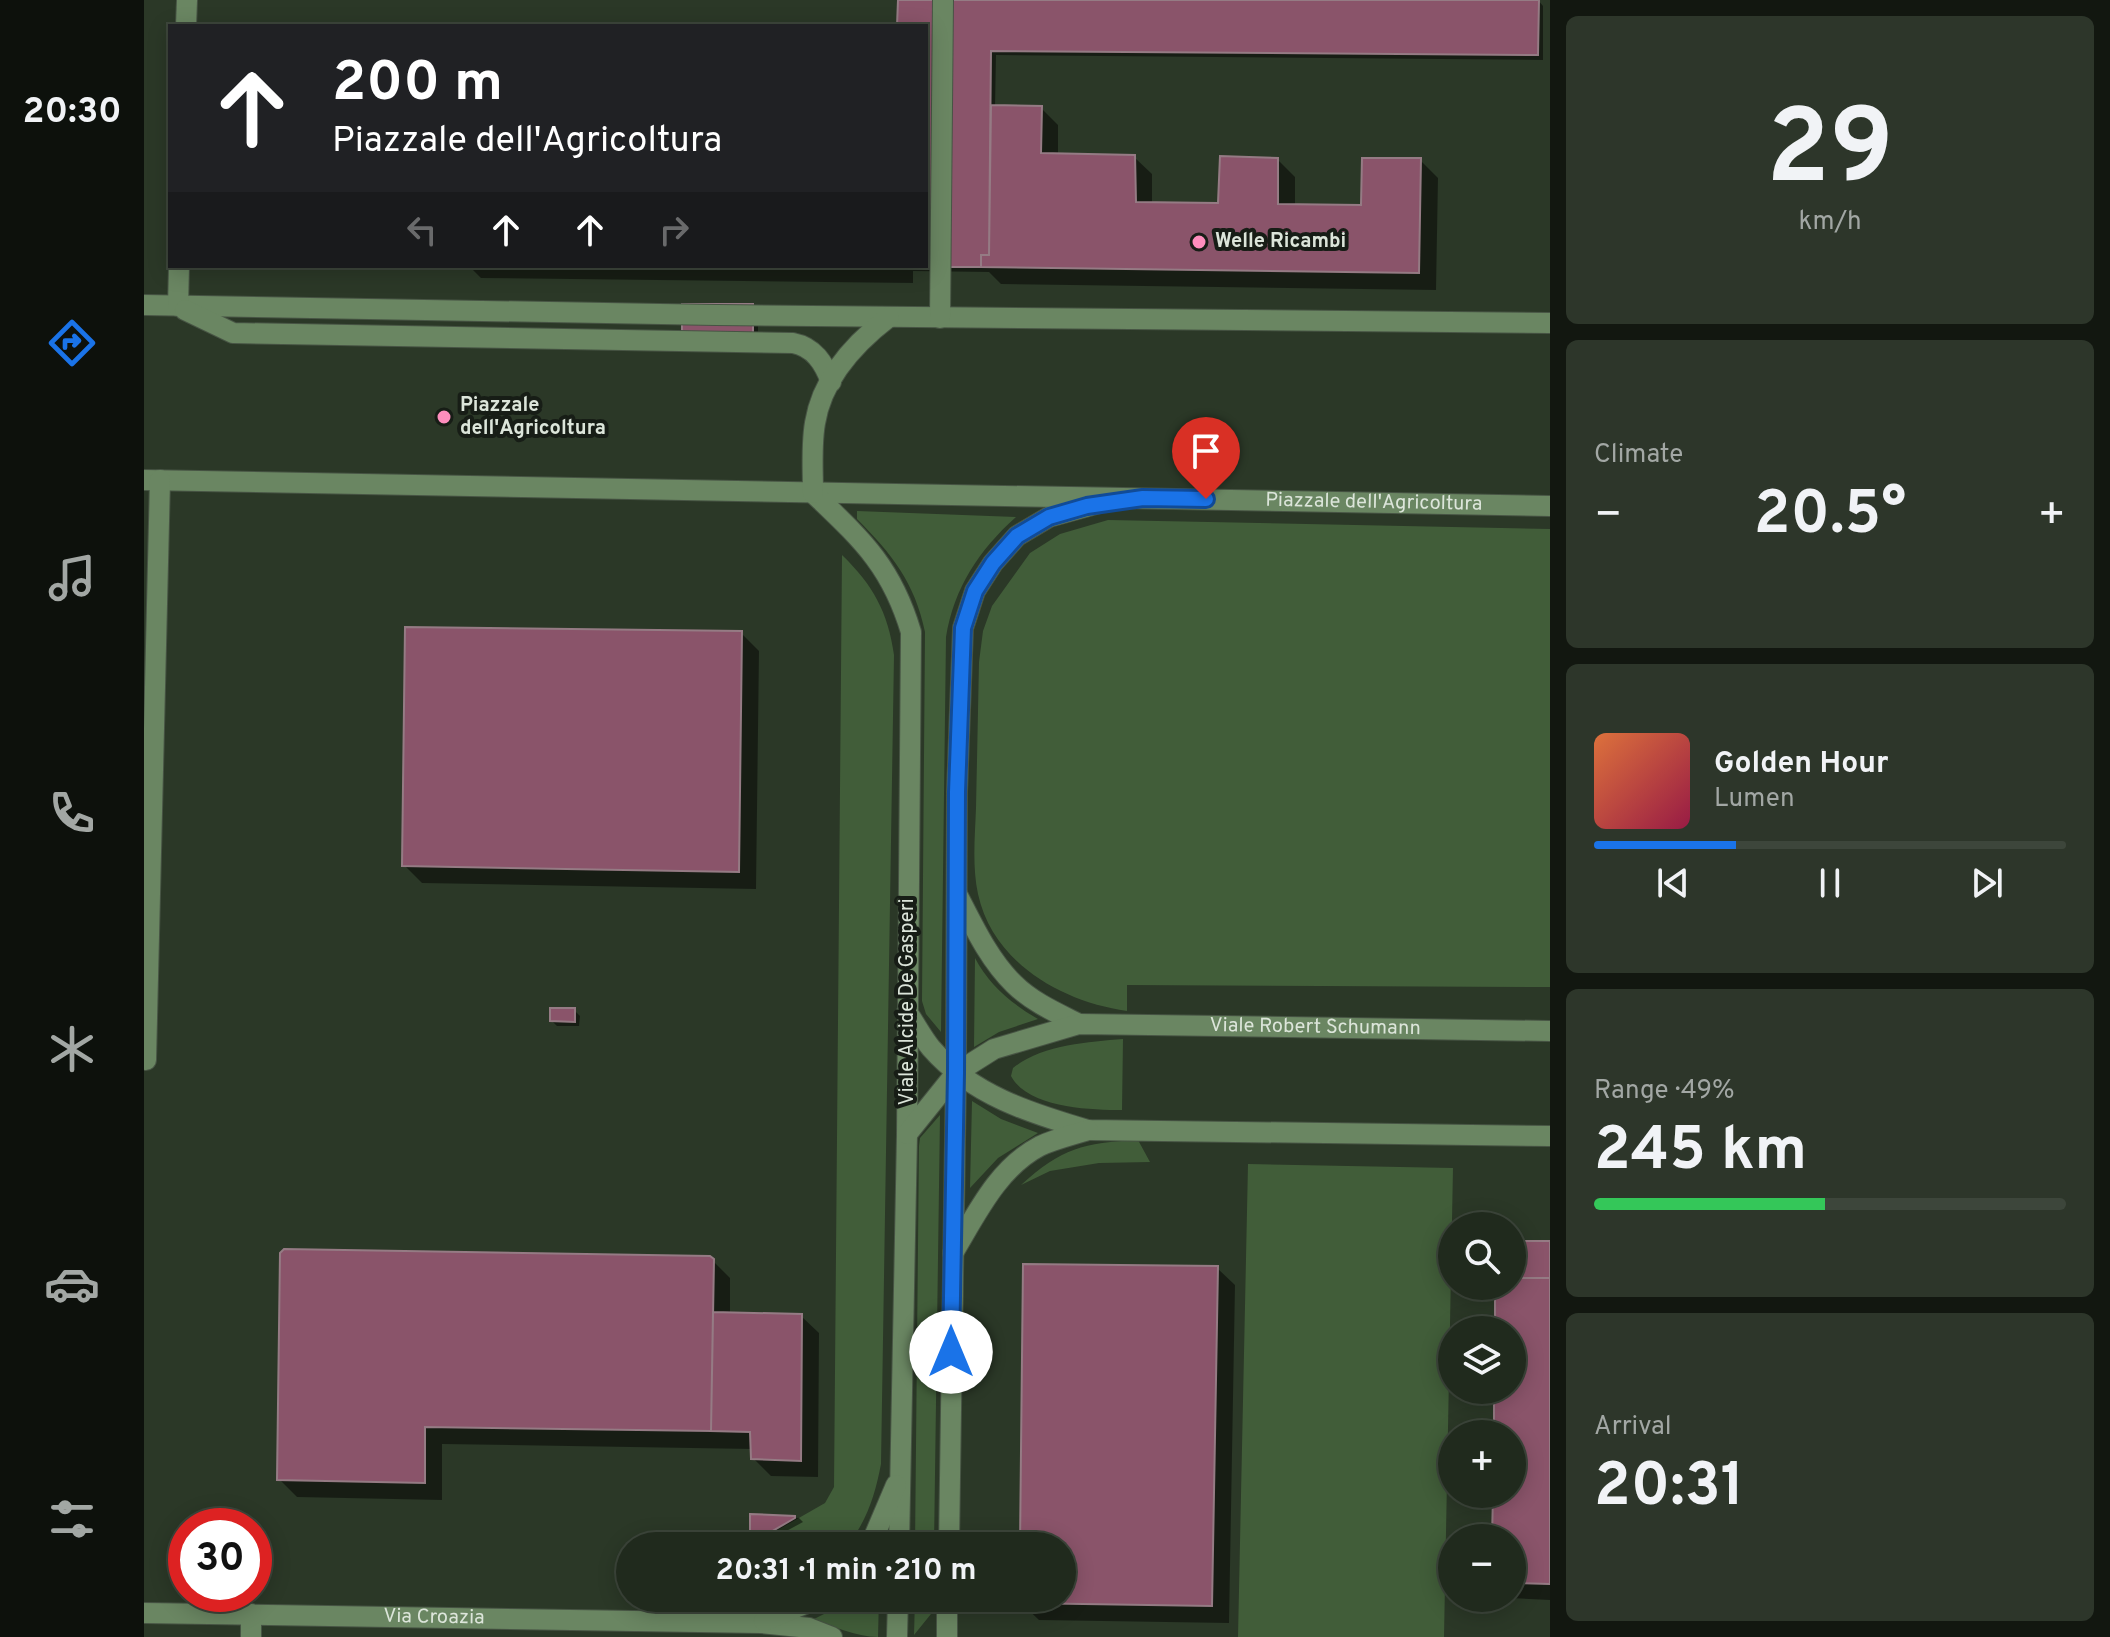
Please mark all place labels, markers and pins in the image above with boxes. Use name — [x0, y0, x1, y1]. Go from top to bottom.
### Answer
place label: Welle Ricambi — [1215, 229, 1346, 255]
marker: Welle Ricambi — [1190, 233, 1208, 251]
place label: Piazzale dell'Agricoltura — [460, 393, 606, 442]
marker: Piazzale dell'Agricoltura — [435, 408, 453, 426]
pin — [1172, 417, 1240, 499]

